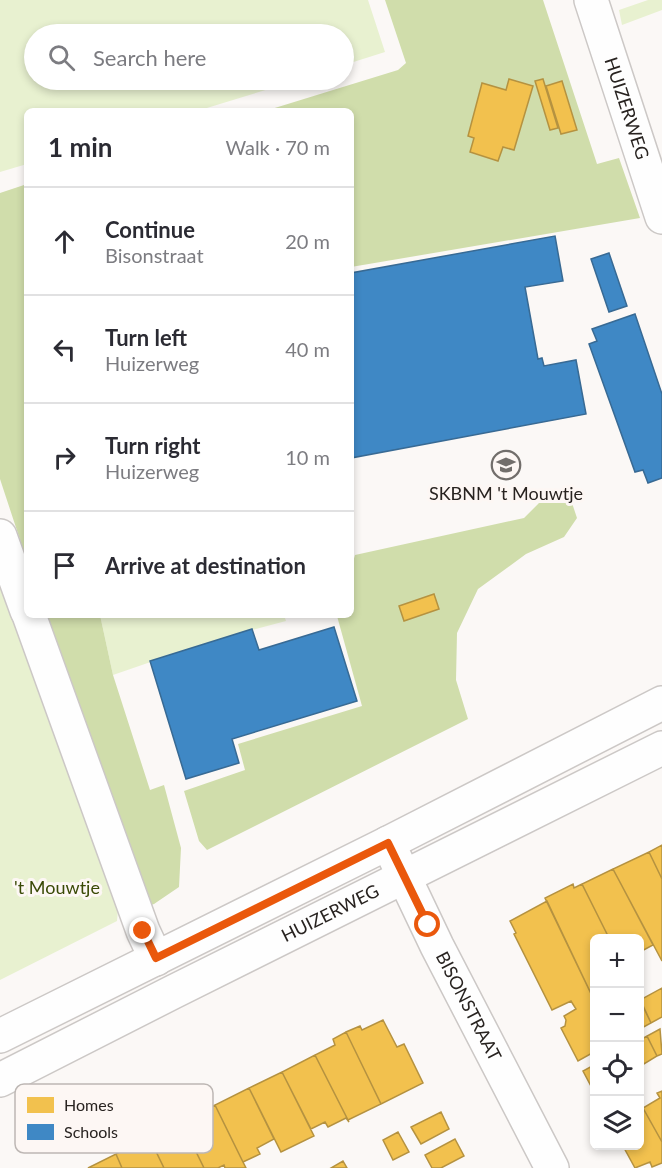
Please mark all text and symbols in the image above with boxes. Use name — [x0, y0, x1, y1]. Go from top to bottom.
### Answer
search box — [24, 24, 354, 90]
icon: search — [45, 41, 78, 74]
text: Search here — [93, 44, 206, 71]
street label: HUIZERWEG — [600, 54, 654, 162]
text: 1 min — [48, 131, 112, 163]
text: Walk · 70 m — [225, 135, 330, 159]
text: Continue — [105, 216, 195, 243]
icon: ahead — [48, 225, 81, 258]
text: 20 m — [285, 229, 330, 253]
text: Bisonstraat — [105, 243, 204, 267]
text: Turn left — [105, 324, 187, 351]
icon: left — [48, 333, 81, 366]
text: 40 m — [285, 337, 330, 361]
text: Huizerweg — [105, 351, 199, 375]
text: Turn right — [105, 432, 200, 459]
icon: right — [48, 441, 81, 474]
text: 10 m — [285, 445, 330, 469]
school or university icon: SKBNM 't Mouwtje — [490, 449, 522, 481]
text: Huizerweg — [105, 459, 199, 483]
place label: SKBNM 't Mouwtje — [429, 482, 583, 504]
icon: arrive — [48, 549, 81, 582]
text: Arrive at destination — [105, 552, 306, 579]
park label: 't Mouwtje — [14, 876, 100, 898]
street label: HUIZERWEG — [277, 879, 382, 946]
route start — [414, 911, 440, 937]
route end — [129, 917, 155, 943]
map controls — [590, 934, 644, 1150]
button: + — [590, 934, 644, 988]
street label: BISONSTRAAT — [432, 948, 507, 1065]
button: − — [590, 988, 644, 1042]
button: locate — [590, 1042, 644, 1096]
legend — [15, 1084, 213, 1153]
text: Homes — [64, 1095, 114, 1114]
button: layers — [590, 1096, 644, 1150]
text: Schools — [64, 1122, 118, 1141]

